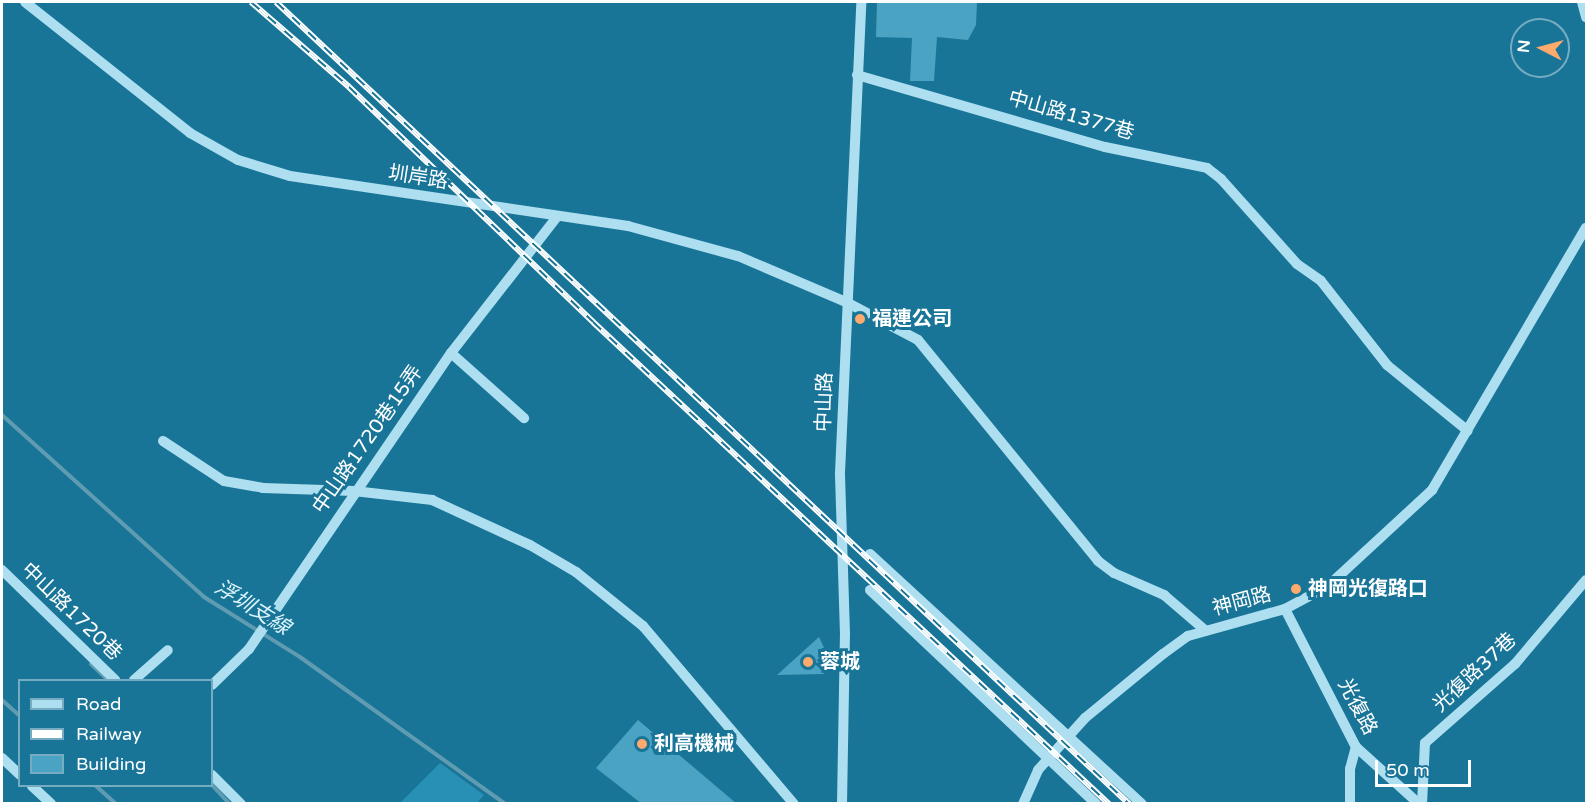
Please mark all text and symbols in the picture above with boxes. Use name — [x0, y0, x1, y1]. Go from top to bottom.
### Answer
north arrow — [1510, 18, 1570, 78]
text: N — [1513, 39, 1535, 54]
street label: 中山路1377巷 — [1005, 87, 1137, 145]
street label: 圳岸路 — [386, 161, 450, 195]
place label: 福連公司 — [872, 307, 952, 331]
marker: 福連公司 — [853, 312, 867, 326]
street label: 中山路1720巷15弄 — [308, 361, 428, 519]
street label: 中山路 — [812, 372, 838, 432]
street label: 中山路1720巷 — [16, 558, 126, 666]
water label: 浮圳支線 — [210, 575, 294, 641]
place label: 神岡光復路口 — [1308, 577, 1428, 601]
marker: 神岡光復路口 — [1289, 582, 1303, 596]
street label: 神岡路 — [1210, 583, 1274, 621]
street label: 光復路37巷 — [1428, 628, 1522, 718]
place label: 蓉城 — [820, 650, 860, 674]
marker: 蓉城 — [801, 655, 815, 669]
street label: 光復路 — [1332, 675, 1382, 739]
legend — [18, 679, 213, 787]
text: Road — [76, 693, 121, 715]
text: Railway — [76, 723, 142, 745]
place label: 利高機械 — [654, 732, 734, 756]
marker: 利高機械 — [635, 737, 649, 751]
scale bar — [1378, 748, 1474, 786]
text: Building — [76, 753, 146, 775]
text: 50 m — [1386, 759, 1430, 781]

